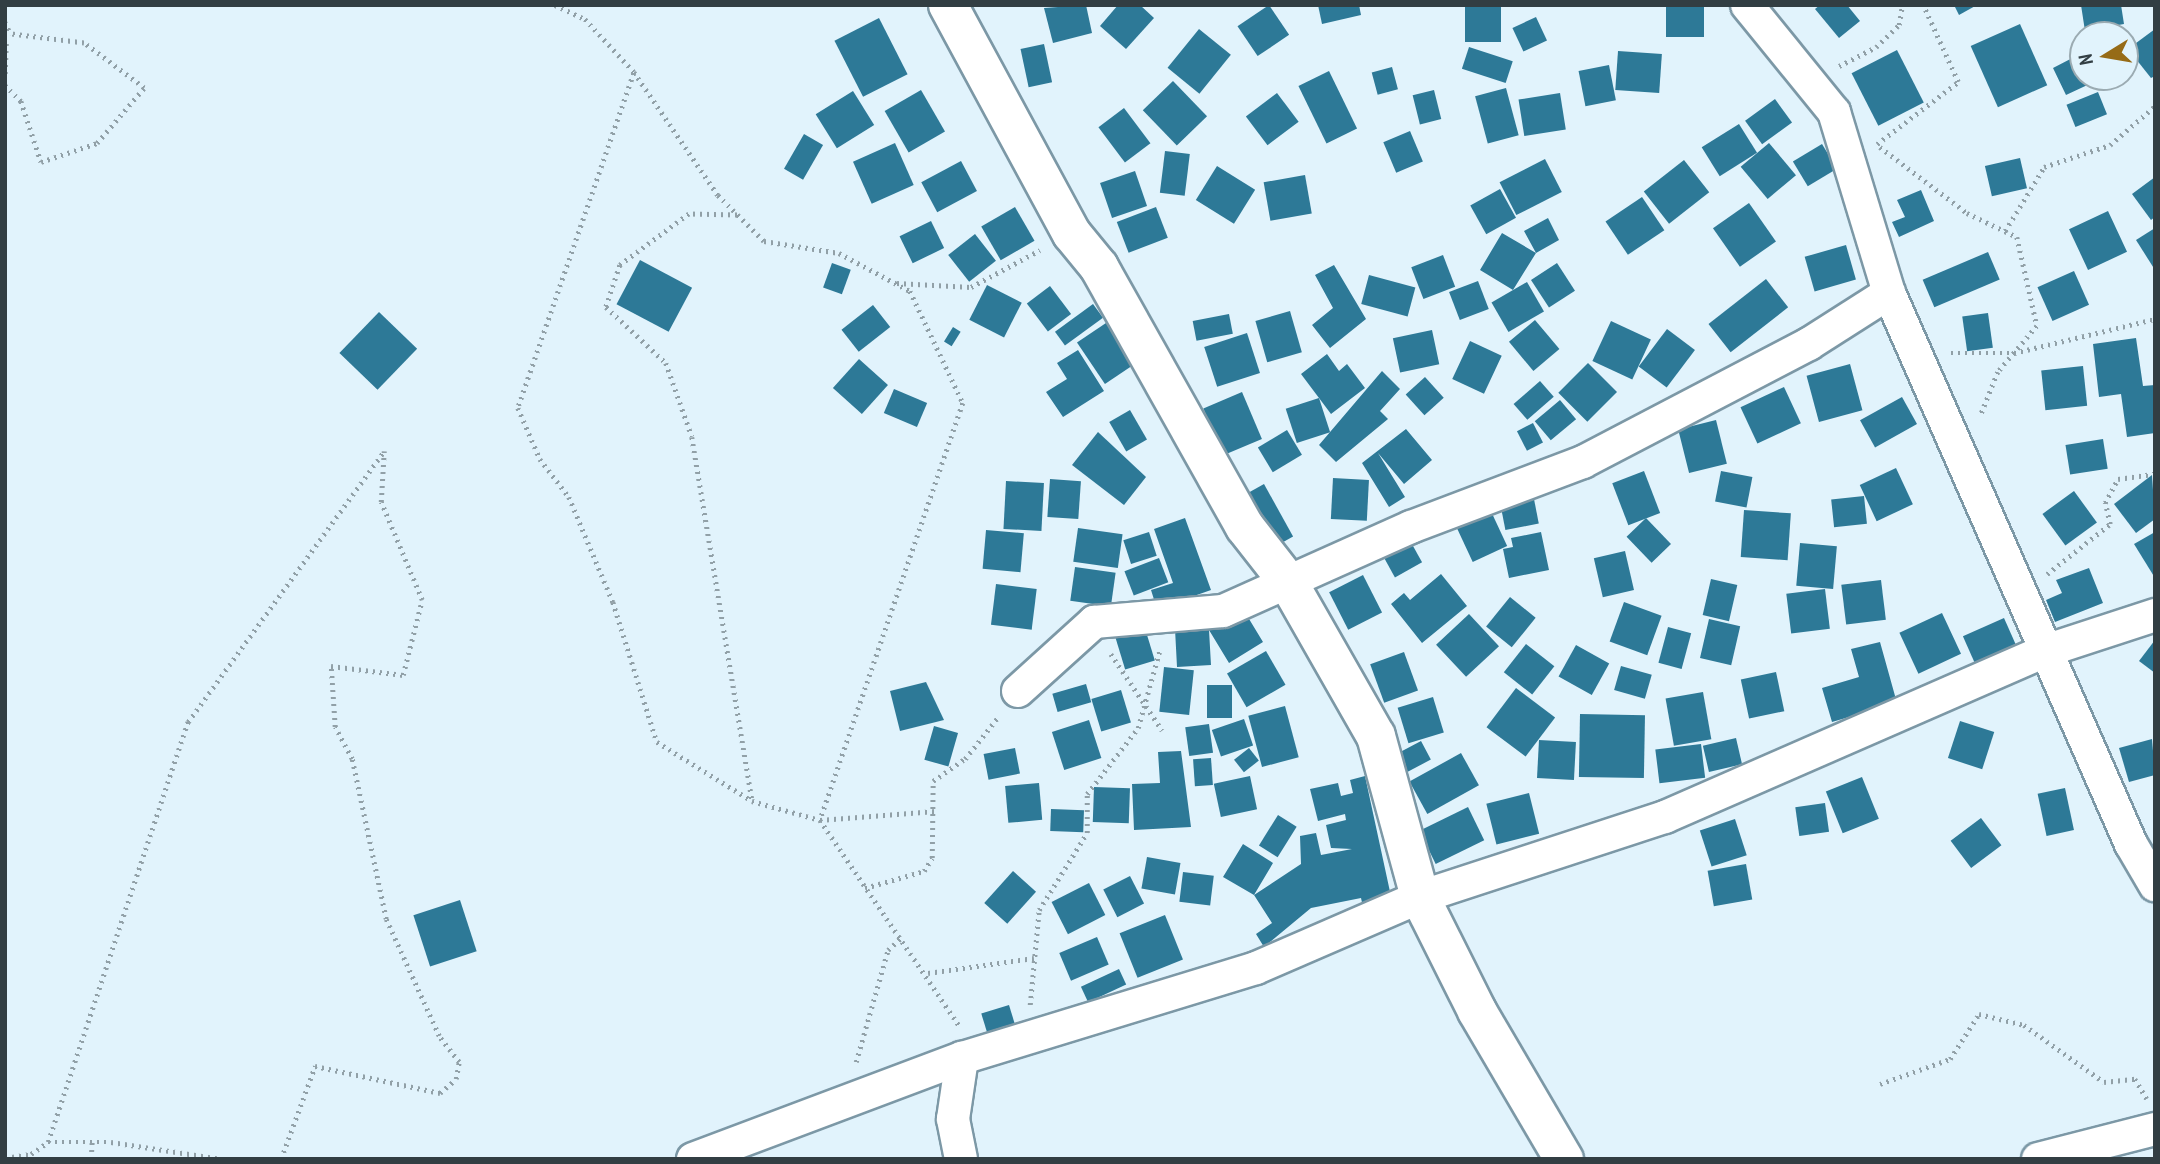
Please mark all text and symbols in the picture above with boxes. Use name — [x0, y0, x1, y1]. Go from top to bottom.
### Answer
north arrow — [2069, 21, 2139, 91]
text: N — [2073, 52, 2098, 67]

